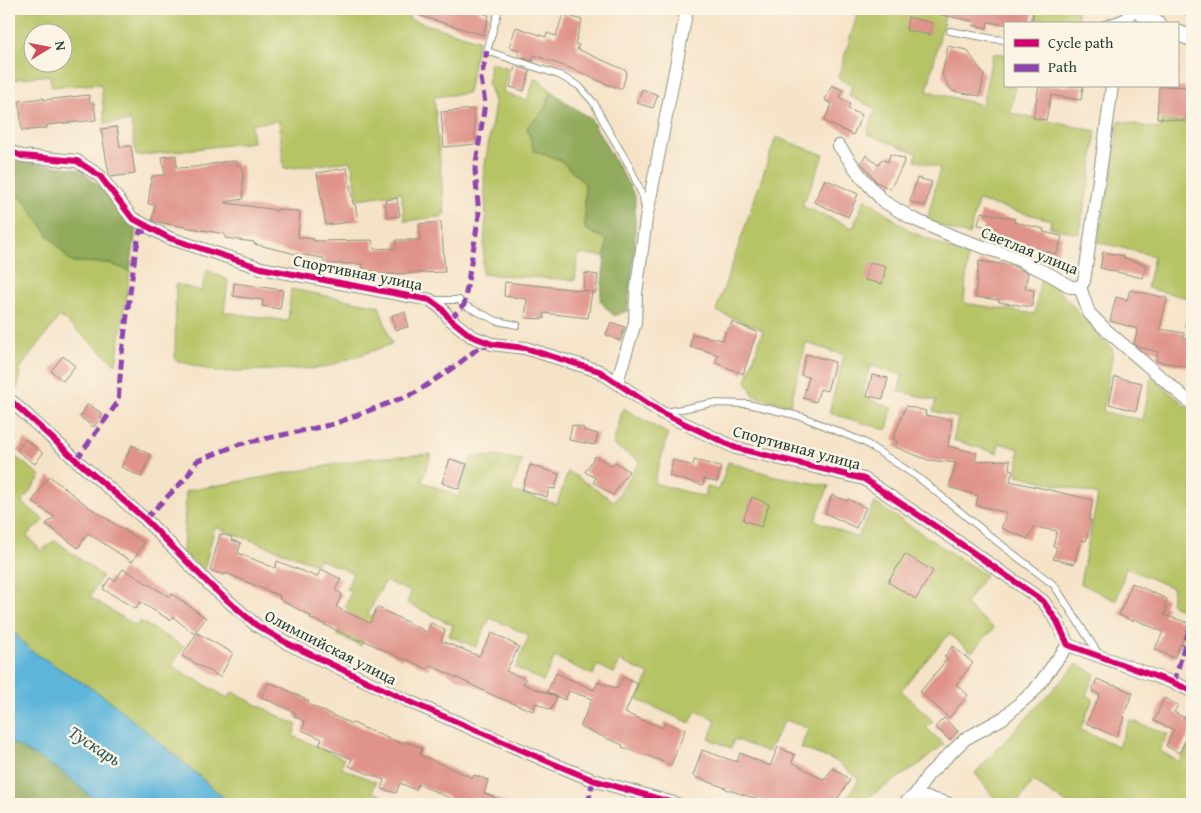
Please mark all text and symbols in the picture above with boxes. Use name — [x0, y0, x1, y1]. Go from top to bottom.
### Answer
north arrow — [22, 22, 72, 72]
legend — [1004, 22, 1178, 88]
text: Cycle path — [1048, 32, 1114, 53]
text: N — [50, 39, 72, 53]
text: Path — [1048, 56, 1077, 77]
street label: Светлая улица — [978, 220, 1083, 281]
street label: Спортивная улица — [291, 248, 425, 296]
street label: Спортивная улица — [730, 418, 864, 476]
street label: Олимпийская улица — [261, 603, 402, 691]
water label: Тускарь — [63, 718, 127, 773]

